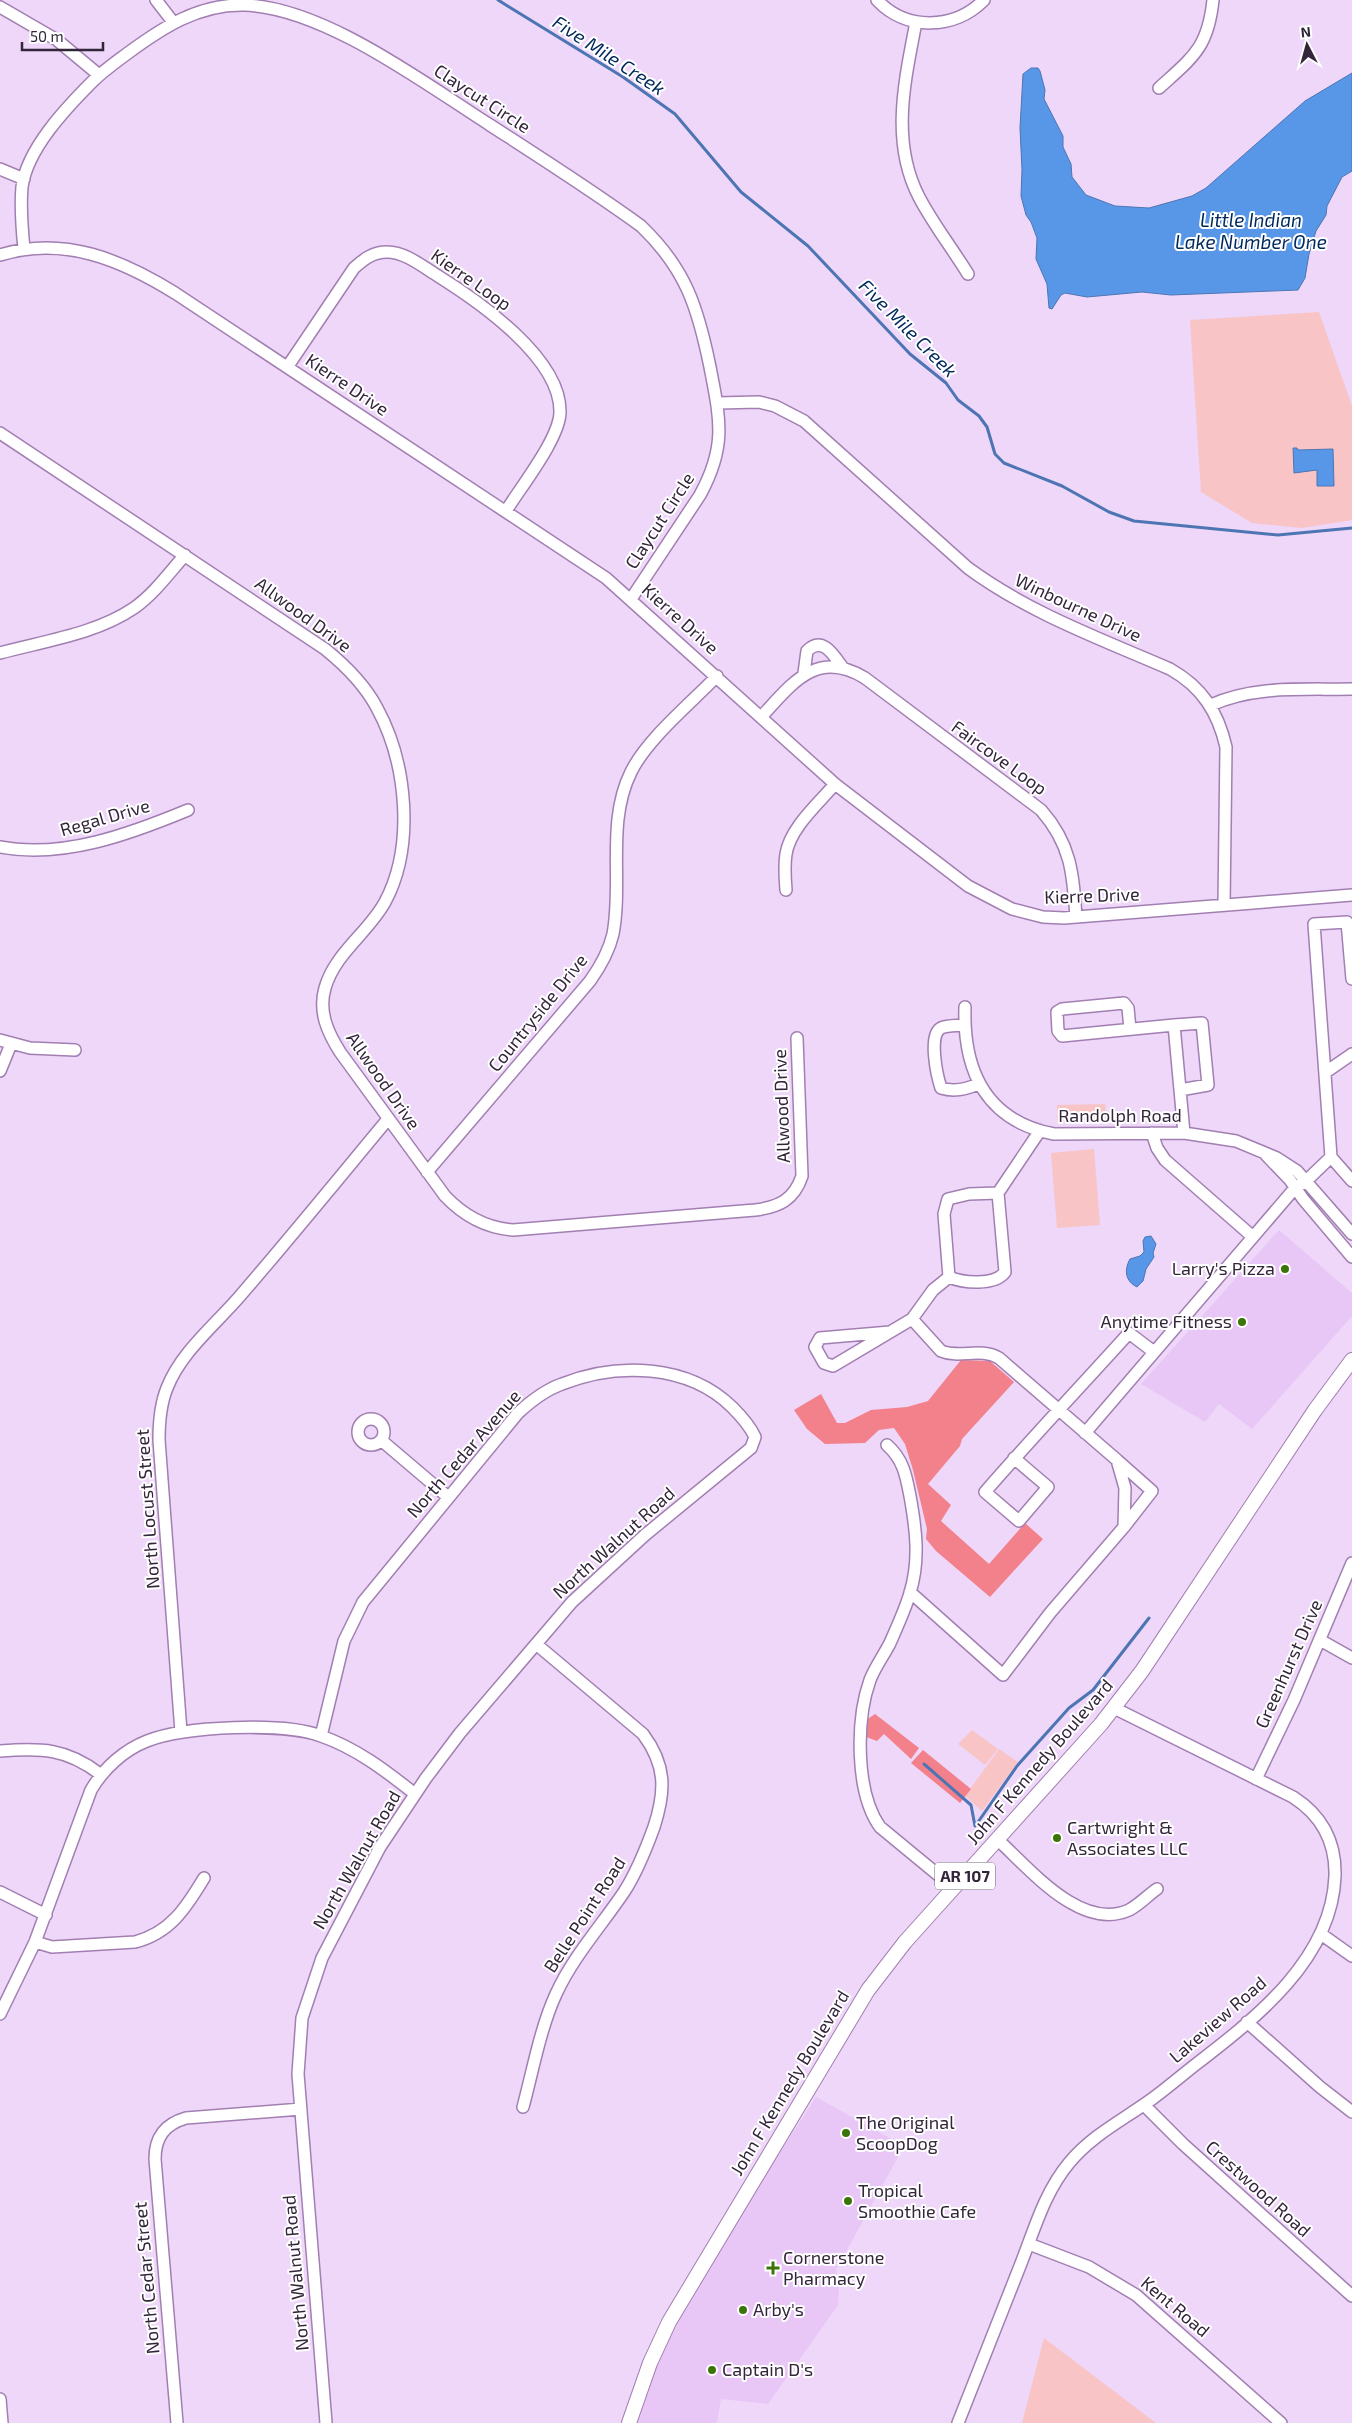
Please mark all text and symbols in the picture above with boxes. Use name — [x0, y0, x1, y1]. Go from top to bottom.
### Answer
water label: Five Mile Creek — [549, 10, 670, 99]
scale bar — [22, 20, 104, 52]
north arrow — [1282, 20, 1332, 70]
text: N — [1300, 23, 1312, 41]
text: 50 m — [30, 27, 64, 45]
street label: Claycut Circle — [430, 59, 535, 137]
water label: Little Indian Lake Number One — [1175, 208, 1327, 253]
street label: Kierre Loop — [427, 244, 516, 315]
water label: Five Mile Creek — [855, 274, 962, 382]
street label: Kierre Drive — [302, 348, 393, 420]
street label: Claycut Circle — [620, 468, 698, 573]
street label: Winbourne Drive — [1012, 568, 1145, 646]
street label: Allwood Drive — [251, 572, 356, 657]
street label: Kierre Drive — [638, 578, 723, 658]
street label: Faircove Loop — [948, 715, 1052, 799]
street label: Regal Drive — [57, 794, 152, 840]
street label: Kierre Drive — [1044, 882, 1140, 908]
street label: Countryside Drive — [483, 949, 591, 1076]
street label: Allwood Drive — [342, 1027, 426, 1133]
street label: Allwood Drive — [768, 1049, 794, 1163]
street label: Randolph Road — [1058, 1104, 1182, 1126]
place label: Larry's Pizza — [1172, 1257, 1275, 1279]
marker: Larry's Pizza — [1279, 1263, 1291, 1275]
place label: Anytime Fitness — [1101, 1310, 1232, 1332]
marker: Anytime Fitness — [1236, 1316, 1248, 1328]
street label: North Cedar Avenue — [402, 1385, 525, 1522]
street label: North Locust Street — [130, 1428, 164, 1590]
street label: North Walnut Road — [548, 1482, 679, 1603]
street label: Greenhurst Drive — [1250, 1596, 1326, 1731]
street label: John F Kennedy Boulevard — [961, 1674, 1117, 1849]
street label: North Walnut Road — [308, 1786, 405, 1933]
place label: Cartwright & Associates LLC — [1067, 1816, 1188, 1859]
marker: Cartwright & Associates LLC — [1051, 1832, 1063, 1844]
street label: Belle Point Road — [539, 1853, 630, 1976]
road number: AR 107 — [935, 1862, 995, 1890]
street label: Lakeview Road — [1164, 1971, 1270, 2067]
street label: John F Kennedy Boulevard — [725, 1986, 853, 2179]
place label: The Original ScoopDog — [856, 2111, 955, 2154]
marker: The Original ScoopDog — [840, 2127, 852, 2139]
street label: Crestwood Road — [1202, 2135, 1316, 2241]
place label: Tropical Smoothie Cafe — [858, 2179, 976, 2222]
street label: North Walnut Road — [277, 2194, 313, 2352]
marker: Tropical Smoothie Cafe — [842, 2195, 854, 2207]
street label: North Cedar Street — [128, 2201, 164, 2355]
place label: Cornerstone Pharmacy — [783, 2246, 884, 2289]
marker: Cornerstone Pharmacy — [767, 2262, 779, 2274]
street label: Kent Road — [1137, 2271, 1214, 2341]
place label: Arby's — [753, 2298, 804, 2320]
marker: Arby's — [737, 2304, 749, 2316]
place label: Captain D's — [722, 2358, 813, 2380]
marker: Captain D's — [706, 2364, 718, 2376]

